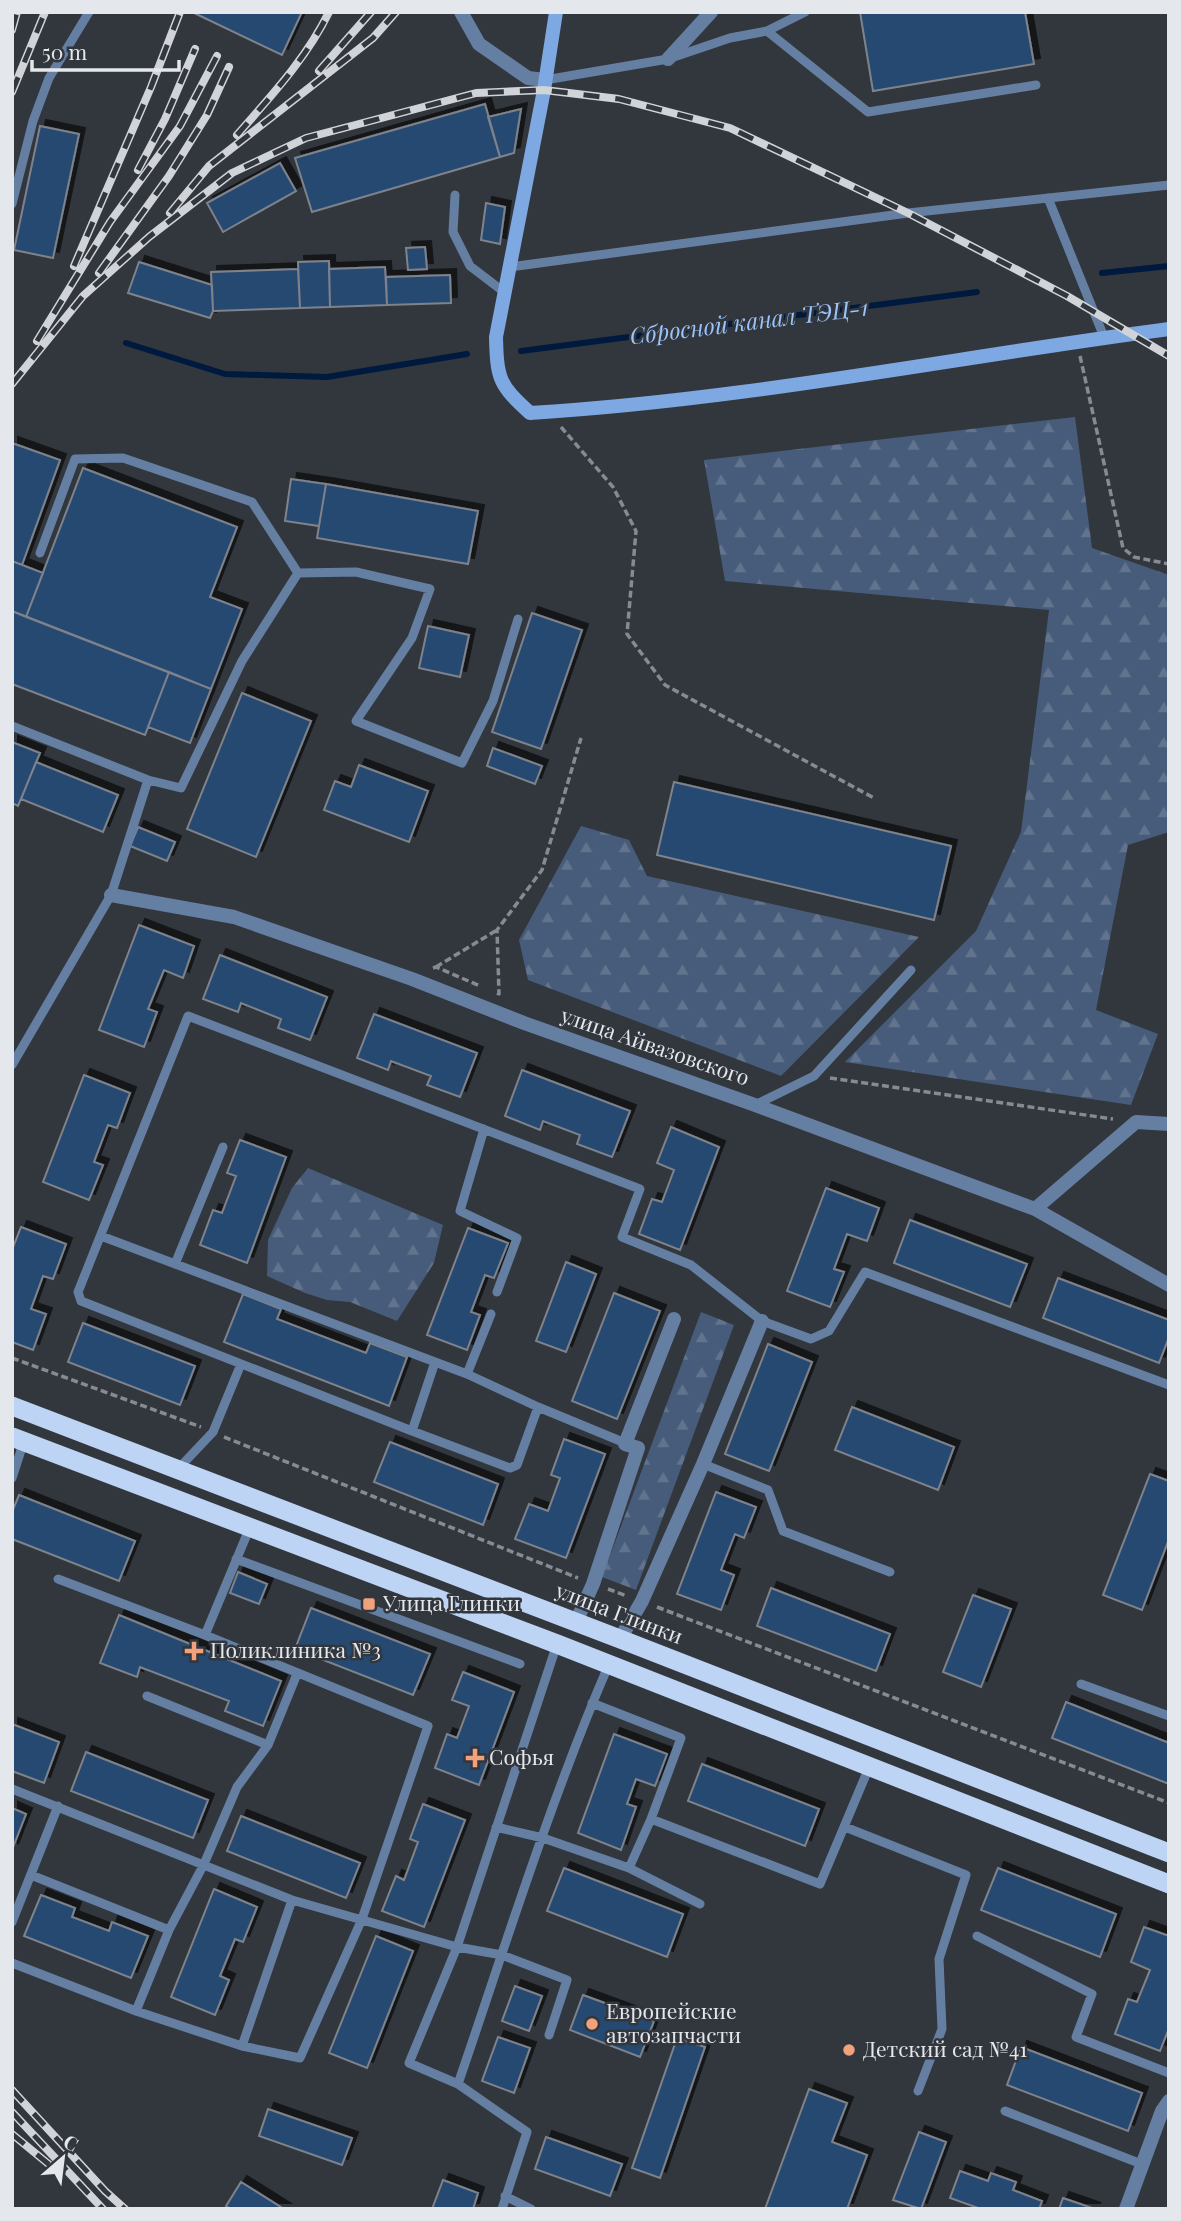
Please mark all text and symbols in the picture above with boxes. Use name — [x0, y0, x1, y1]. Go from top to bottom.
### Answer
scale bar — [32, 28, 178, 72]
text: 50 m — [42, 37, 88, 65]
water label: Сбросной канал ТЭЦ-1 — [628, 290, 870, 351]
street label: улица Айвазовского — [557, 999, 754, 1091]
street label: улица Глинки — [551, 1575, 687, 1649]
place label: Улица Глинки — [382, 1588, 520, 1616]
marker: Улица Глинки — [361, 1596, 377, 1612]
place label: Поликлиника №3 — [210, 1635, 381, 1663]
marker: Поликлиника №3 — [184, 1641, 204, 1661]
place label: Софья — [489, 1742, 554, 1770]
marker: Софья — [467, 1750, 483, 1766]
place label: Европейские автозапчасти — [606, 1996, 741, 2048]
marker: Европейские автозапчасти — [584, 2016, 600, 2032]
place label: Детский сад №41 — [863, 2034, 1027, 2062]
marker: Детский сад №41 — [841, 2042, 857, 2058]
north arrow — [28, 2123, 98, 2193]
text: С — [59, 2127, 83, 2157]

